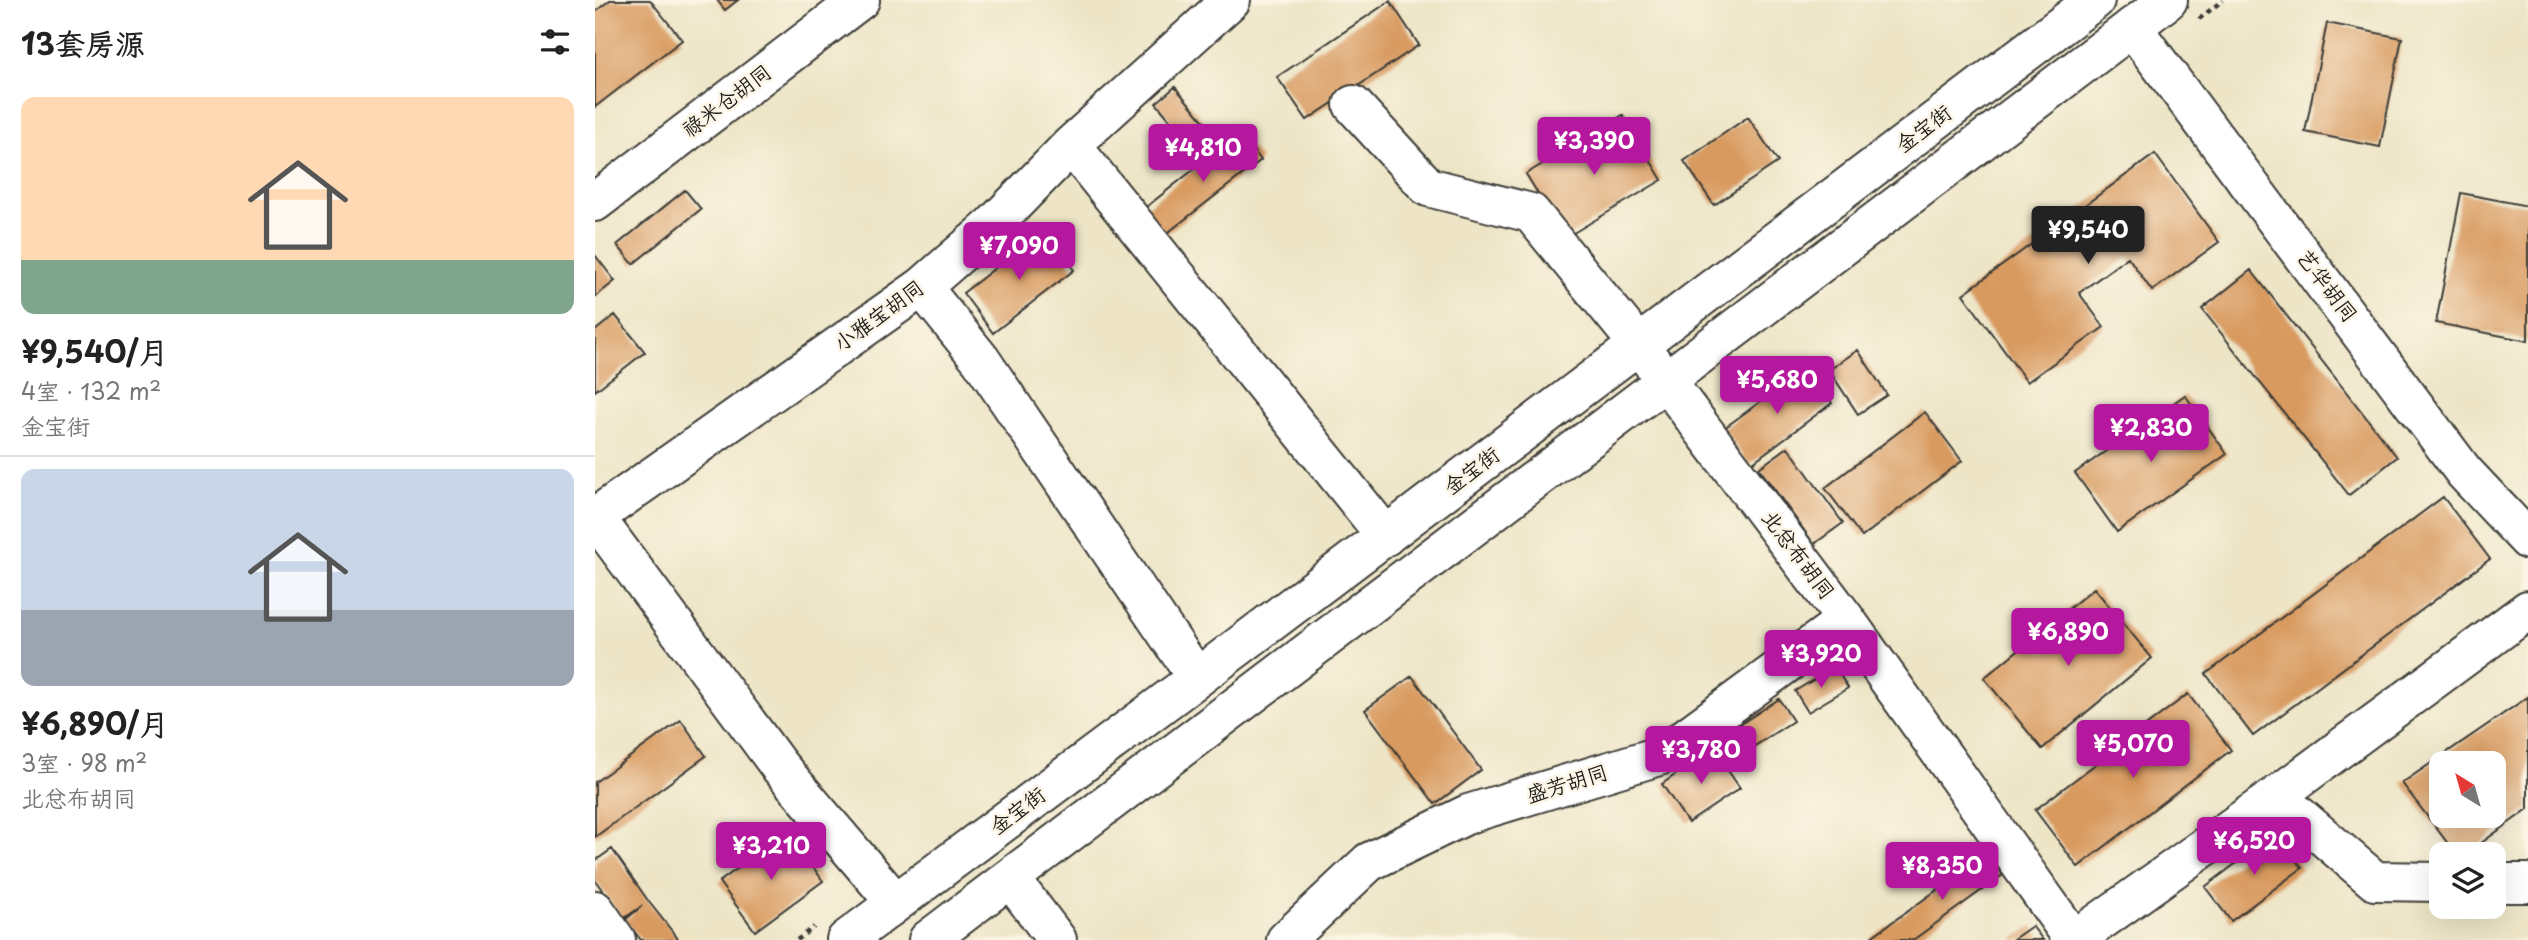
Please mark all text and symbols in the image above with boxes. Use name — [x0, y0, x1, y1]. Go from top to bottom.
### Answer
text: 13套房源 — [21, 20, 145, 65]
icon: filters — [536, 23, 574, 61]
street label: 禄米仓胡同 — [674, 55, 777, 144]
street label: 金宝街 — [1888, 96, 1958, 159]
pin: ¥3,390 — [1537, 118, 1651, 177]
text: ¥3,390 — [1553, 122, 1635, 157]
pin: ¥4,810 — [1146, 124, 1260, 184]
text: ¥4,810 — [1164, 129, 1242, 164]
icon: home — [235, 142, 361, 268]
pin: ¥9,540 — [2031, 206, 2145, 266]
text: ¥9,540 — [2048, 211, 2128, 246]
pin: ¥7,090 — [962, 222, 1076, 282]
text: ¥7,090 — [979, 227, 1059, 262]
street label: 艺华胡同 — [2291, 242, 2367, 328]
street label: 小雅宝胡同 — [826, 271, 930, 358]
text: ¥9,540/月 — [21, 328, 168, 373]
pin: ¥5,680 — [1720, 356, 1834, 416]
text: ¥5,680 — [1736, 361, 1818, 396]
text: 4室 · 132 m² — [21, 373, 161, 408]
pin: ¥2,830 — [2094, 405, 2208, 464]
text: 金宝街 — [21, 408, 90, 443]
text: ¥2,830 — [2110, 409, 2192, 444]
street label: 金宝街 — [1436, 438, 1506, 501]
street label: 北总布胡同 — [1755, 502, 1844, 605]
icon: home — [235, 514, 361, 640]
pin: ¥6,890 — [2011, 608, 2125, 668]
text: ¥6,890 — [2027, 613, 2109, 648]
pin: ¥3,920 — [1764, 630, 1878, 690]
text: ¥3,920 — [1781, 635, 1861, 670]
text: ¥6,890/月 — [21, 700, 169, 745]
pin: ¥5,070 — [2076, 720, 2190, 780]
text: ¥5,070 — [2093, 725, 2173, 760]
pin: ¥3,780 — [1644, 726, 1758, 786]
text: ¥3,780 — [1661, 731, 1741, 766]
text: 3室 · 98 m² — [21, 745, 147, 780]
north arrow — [2429, 751, 2506, 828]
map controls — [2429, 751, 2506, 919]
street label: 盛芳胡同 — [1522, 755, 1611, 810]
street label: 金宝街 — [982, 778, 1052, 841]
text: 北总布胡同 — [21, 780, 136, 815]
pin: ¥6,520 — [2197, 818, 2311, 877]
pin: ¥3,210 — [714, 822, 828, 882]
text: ¥6,520 — [2213, 822, 2295, 857]
text: ¥3,210 — [732, 827, 810, 862]
pin: ¥8,350 — [1885, 842, 1999, 902]
button: layers — [2429, 842, 2506, 919]
text: ¥8,350 — [1901, 847, 1983, 882]

